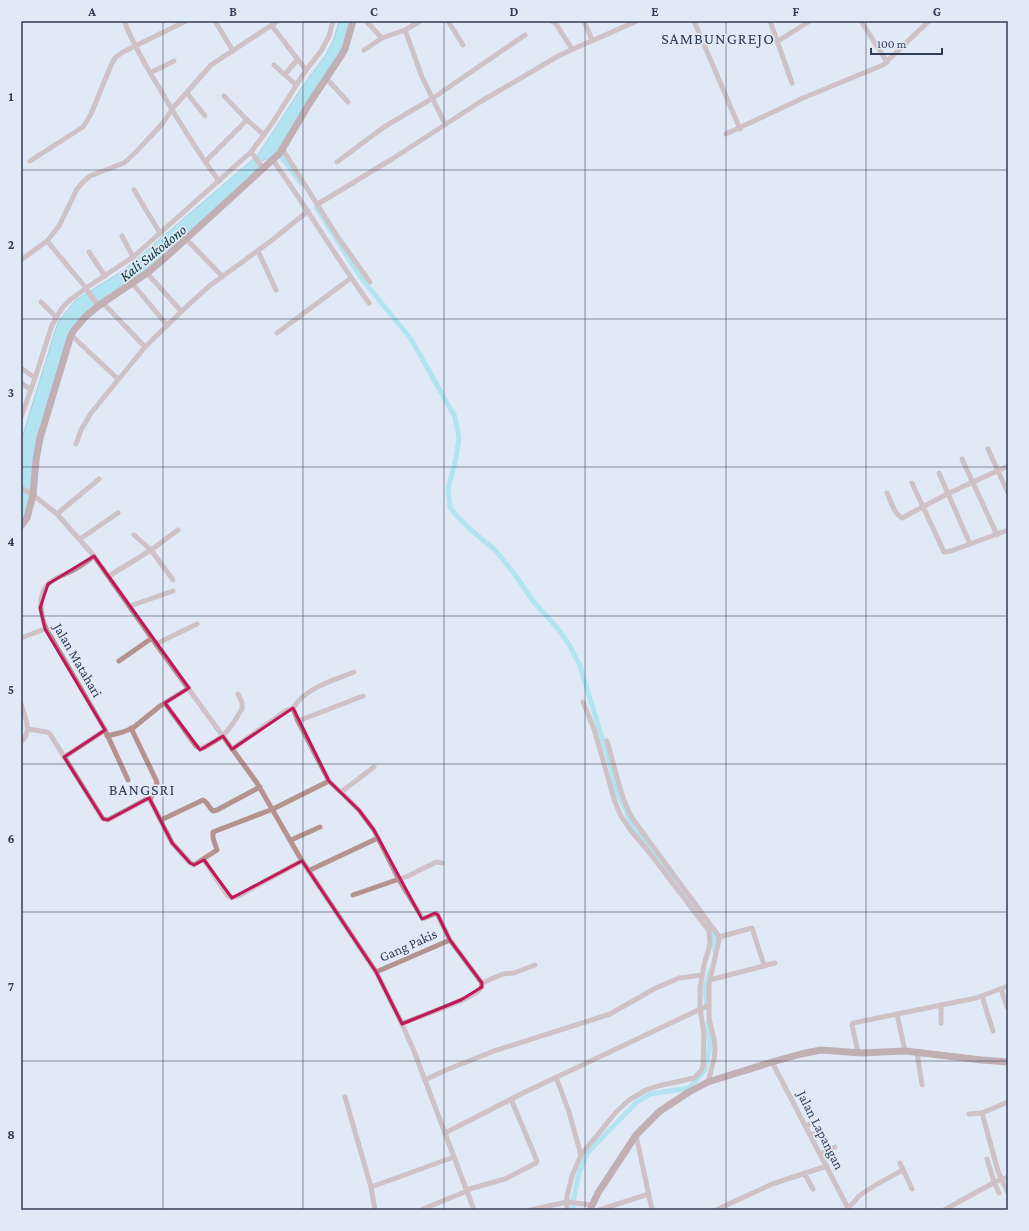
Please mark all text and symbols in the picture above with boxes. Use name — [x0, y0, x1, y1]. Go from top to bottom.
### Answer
text: A — [87, 4, 96, 19]
text: B — [229, 4, 237, 19]
text: C — [370, 4, 378, 19]
text: D — [510, 4, 519, 19]
text: E — [651, 4, 659, 19]
text: F — [793, 4, 800, 19]
text: G — [933, 4, 941, 19]
district label: SAMBUNGREJO — [661, 30, 775, 48]
scale bar — [871, 30, 942, 56]
text: 100 m — [877, 37, 907, 51]
text: 1 — [9, 89, 14, 104]
water label: Kali Sukodono — [117, 221, 189, 285]
text: 2 — [8, 237, 15, 252]
text: 3 — [8, 385, 14, 400]
text: 4 — [7, 534, 15, 549]
street label: Jalan Matahari — [49, 618, 106, 700]
text: 5 — [8, 682, 14, 697]
district label: BANGSRI — [109, 781, 175, 798]
text: 6 — [7, 831, 15, 846]
street label: Gang Pakis — [377, 925, 439, 965]
text: 7 — [8, 979, 14, 994]
street label: Jalan Lapangan — [793, 1086, 848, 1173]
text: 8 — [7, 1127, 15, 1142]

